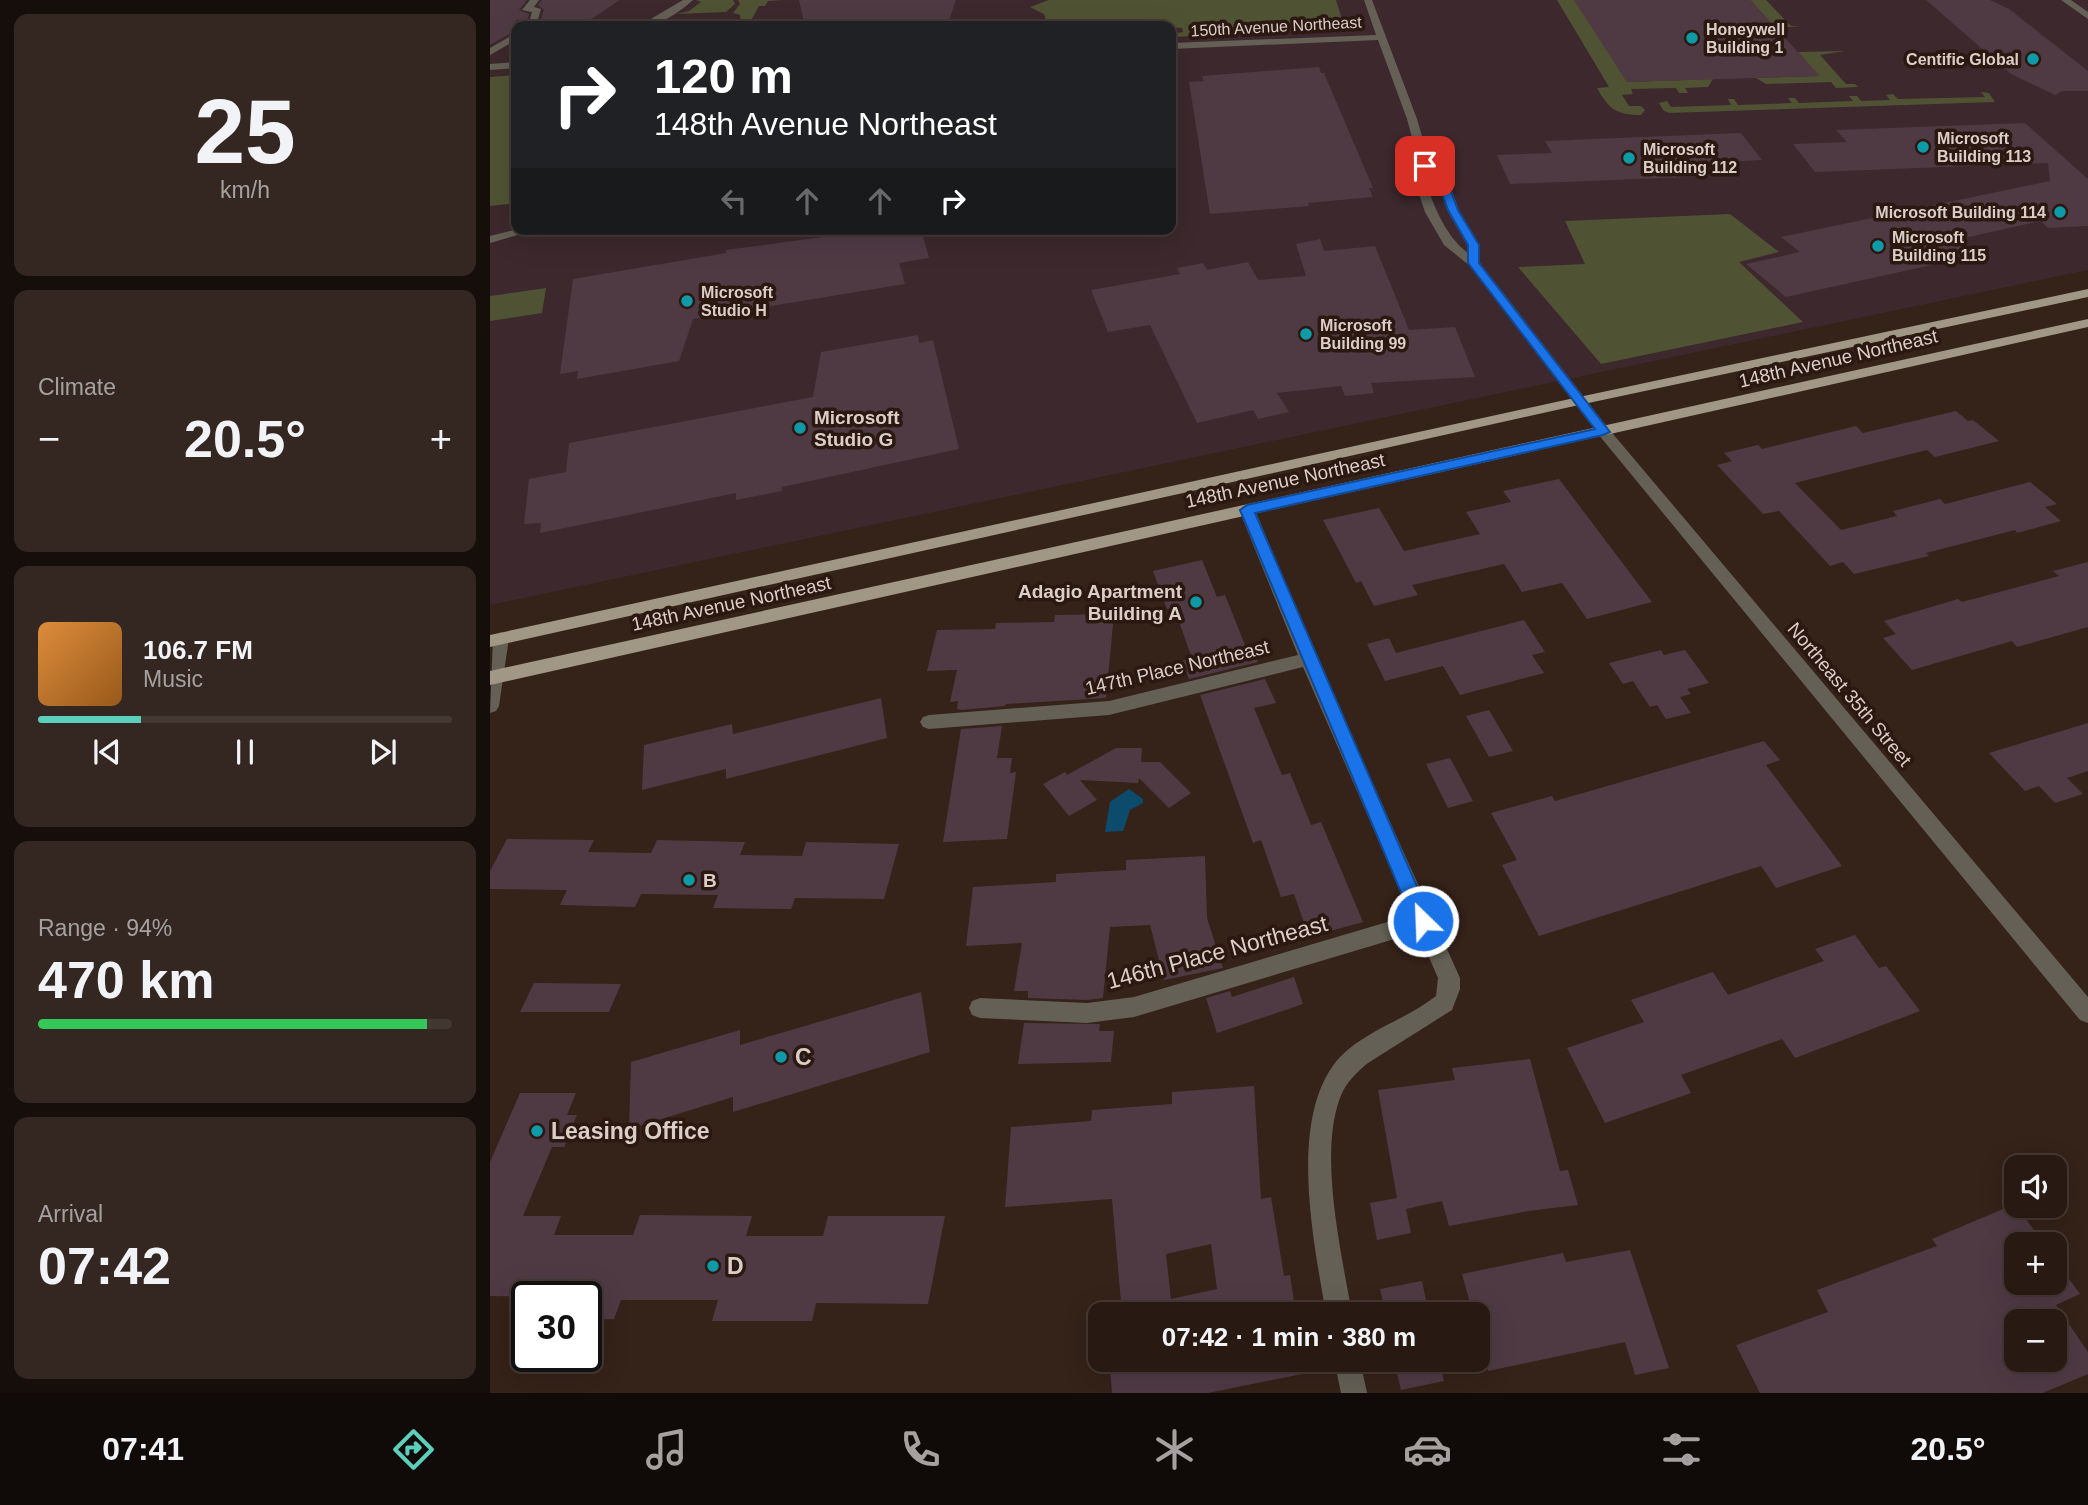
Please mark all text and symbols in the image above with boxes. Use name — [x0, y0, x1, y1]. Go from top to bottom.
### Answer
street label: 150th Avenue Northeast — [1190, 13, 1363, 39]
place label: Honeywell Building 1 — [1706, 21, 1785, 56]
marker: Honeywell Building 1 — [1684, 30, 1700, 46]
icon: right — [539, 49, 630, 140]
text: 120 m — [654, 49, 793, 103]
place label: Centific Global — [1906, 51, 2019, 68]
marker: Centific Global — [2025, 51, 2041, 67]
text: 25 — [194, 81, 296, 182]
text: 148th Avenue Northeast — [654, 106, 997, 142]
place label: Microsoft Building 113 — [1937, 130, 2031, 165]
pin — [1395, 136, 1455, 196]
marker: Microsoft Building 113 — [1915, 139, 1931, 155]
place label: Microsoft Building 112 — [1643, 141, 1737, 176]
icon: arrive — [1406, 147, 1444, 185]
marker: Microsoft Building 112 — [1621, 150, 1637, 166]
text: km/h — [220, 177, 270, 203]
icon: left — [715, 182, 753, 220]
icon: ahead — [788, 182, 826, 220]
icon: ahead — [861, 182, 899, 220]
icon: right — [934, 182, 972, 220]
place label: Microsoft Building 114 — [1875, 204, 2046, 221]
marker: Microsoft Building 114 — [2052, 204, 2068, 220]
place label: Microsoft Building 115 — [1892, 229, 1986, 264]
marker: Microsoft Building 115 — [1870, 238, 1886, 254]
place label: Microsoft Studio H — [701, 284, 774, 319]
marker: Microsoft Studio H — [679, 293, 695, 309]
place label: Microsoft Building 99 — [1320, 317, 1406, 352]
street label: 148th Avenue Northeast — [1737, 325, 1940, 392]
marker: Microsoft Building 99 — [1298, 326, 1314, 342]
text: Climate — [38, 374, 116, 400]
place label: Microsoft Studio G — [814, 407, 900, 450]
text: 20.5° — [184, 410, 306, 468]
text: − — [38, 418, 60, 460]
text: + — [430, 418, 452, 460]
marker: Microsoft Studio G — [792, 420, 808, 436]
street label: 148th Avenue Northeast — [1183, 449, 1388, 512]
street label: 148th Avenue Northeast — [629, 572, 834, 635]
place label: Adagio Apartment Building A — [1018, 581, 1183, 624]
marker: Adagio Apartment Building A — [1188, 594, 1204, 610]
street label: Northeast 35th Street — [1784, 618, 1916, 771]
text: 106.7 FM — [143, 635, 253, 665]
street label: 147th Place Northeast — [1083, 636, 1272, 699]
text: Music — [143, 666, 203, 692]
icon: previous — [88, 733, 126, 771]
icon: pause — [226, 733, 264, 771]
icon: next — [364, 733, 402, 771]
place label: B — [703, 870, 717, 891]
marker: B — [681, 872, 697, 888]
position arrow — [1386, 884, 1460, 958]
street label: 146th Place Northeast — [1104, 910, 1331, 994]
text: Range · 94% — [38, 915, 172, 941]
text: 470 km — [38, 951, 214, 1009]
place label: C — [795, 1044, 812, 1070]
marker: C — [773, 1049, 789, 1065]
place label: Leasing Office — [551, 1118, 709, 1144]
marker: Leasing Office — [529, 1123, 545, 1139]
map controls — [2004, 1155, 2067, 1372]
button: sound — [2004, 1155, 2067, 1218]
text: Arrival — [38, 1201, 103, 1227]
button: + — [2004, 1232, 2067, 1295]
text: 07:42 — [38, 1237, 171, 1295]
place label: D — [727, 1253, 744, 1279]
marker: D — [705, 1258, 721, 1274]
speed limit sign: 30 — [511, 1281, 602, 1372]
button: − — [2004, 1309, 2067, 1372]
text: 07:42 · 1 min · 380 m — [1162, 1322, 1416, 1352]
icon: directions — [389, 1425, 438, 1474]
icon: music — [642, 1425, 691, 1474]
icon: phone — [896, 1425, 945, 1474]
icon: climate — [1150, 1425, 1199, 1474]
icon: car — [1403, 1425, 1452, 1474]
icon: filters — [1657, 1425, 1706, 1474]
text: 07:41 — [102, 1431, 184, 1467]
text: 20.5° — [1911, 1431, 1986, 1467]

